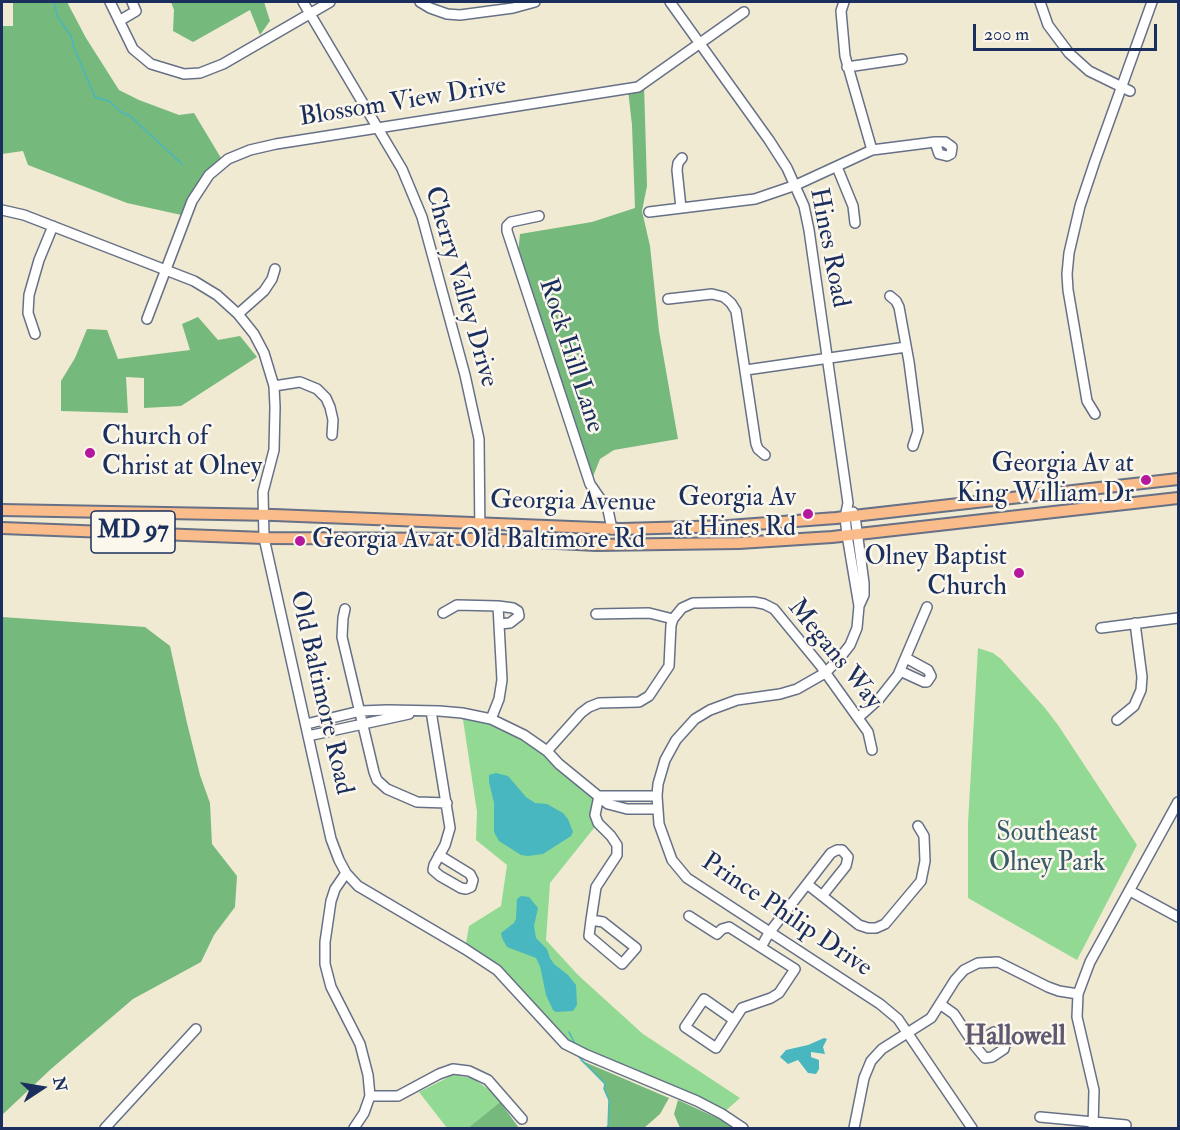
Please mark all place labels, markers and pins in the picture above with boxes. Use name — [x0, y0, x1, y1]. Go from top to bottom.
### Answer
place label: Church of Christ at Olney — [102, 422, 262, 484]
marker: Church of Christ at Olney — [83, 446, 97, 460]
place label: Georgia Av at King William Dr — [956, 449, 1134, 510]
marker: Georgia Av at King William Dr — [1139, 473, 1153, 487]
place label: Georgia Av at Hines Rd — [673, 483, 796, 544]
marker: Georgia Av at Hines Rd — [801, 507, 815, 521]
place label: Georgia Av at Old Baltimore Rd — [312, 525, 645, 557]
marker: Georgia Av at Old Baltimore Rd — [293, 534, 307, 548]
place label: Olney Baptist Church — [865, 542, 1007, 604]
marker: Olney Baptist Church — [1012, 566, 1026, 580]

